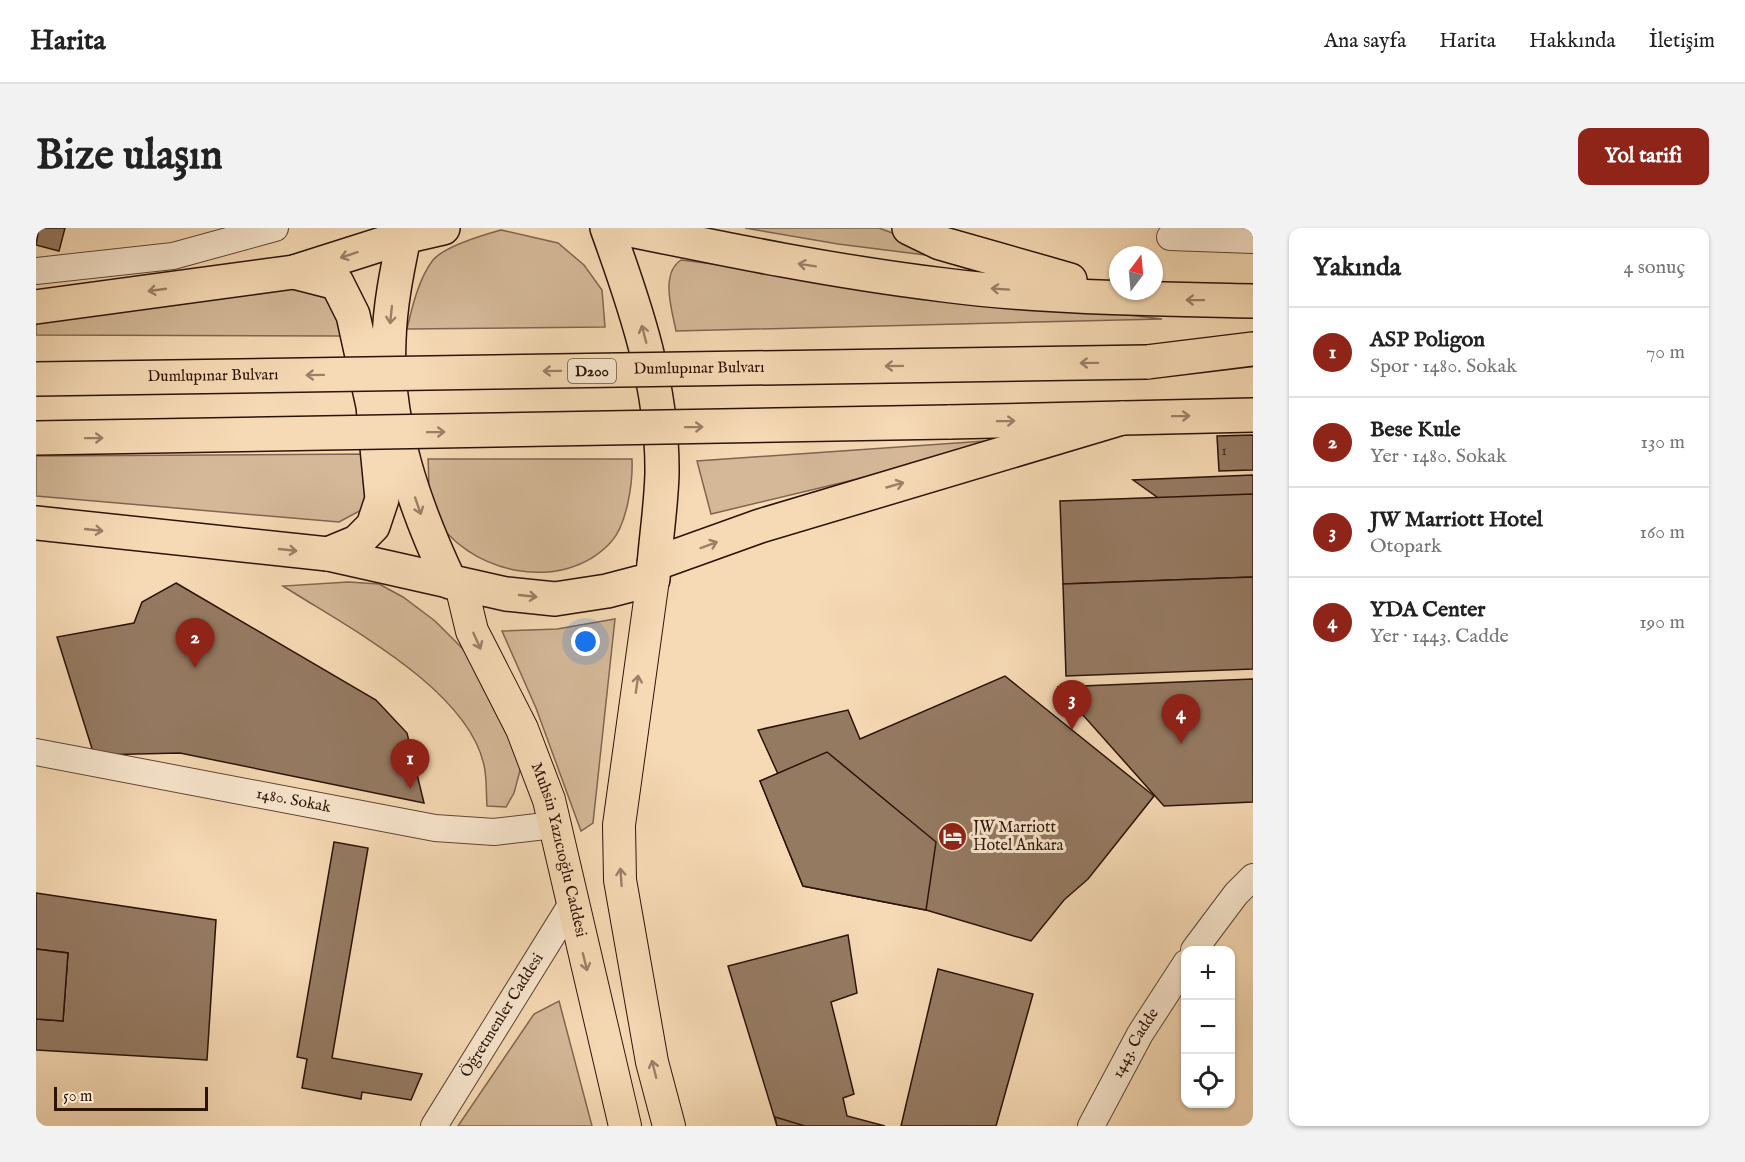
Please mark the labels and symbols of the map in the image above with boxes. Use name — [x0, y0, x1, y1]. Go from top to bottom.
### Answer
north arrow — [1109, 246, 1163, 300]
one-way arrow — [340, 250, 359, 261]
one-way arrow — [797, 259, 817, 270]
one-way arrow — [148, 284, 168, 295]
one-way arrow — [990, 284, 1010, 295]
one-way arrow — [1185, 294, 1205, 306]
one-way arrow — [385, 304, 396, 324]
one-way arrow — [637, 324, 649, 343]
one-way arrow — [1079, 357, 1099, 369]
street label: Dumlupınar Bulvarı — [633, 358, 765, 380]
road number: D200 — [568, 359, 616, 383]
one-way arrow — [884, 360, 904, 372]
street label: Dumlupınar Bulvarı — [147, 365, 279, 387]
one-way arrow — [542, 366, 562, 377]
one-way arrow — [305, 369, 325, 381]
one-way arrow — [1170, 411, 1190, 422]
one-way arrow — [996, 415, 1016, 427]
one-way arrow — [684, 421, 704, 433]
one-way arrow — [426, 426, 446, 437]
one-way arrow — [84, 432, 104, 444]
house number: 1 — [1221, 442, 1227, 460]
one-way arrow — [885, 479, 904, 490]
one-way arrow — [414, 496, 425, 515]
one-way arrow — [84, 525, 104, 536]
one-way arrow — [699, 538, 718, 549]
one-way arrow — [278, 545, 298, 556]
one-way arrow — [517, 591, 537, 602]
pin: 2 — [176, 618, 214, 668]
your location — [571, 627, 600, 656]
one-way arrow — [471, 632, 483, 650]
one-way arrow — [632, 674, 643, 694]
pin: 3 — [1052, 680, 1092, 730]
pin: 4 — [1162, 694, 1200, 744]
pin: 1 — [390, 740, 430, 789]
street label: Muhsin Yazıcıoğlu Caddesi — [526, 760, 591, 939]
street label: 1480. Sokak — [254, 784, 333, 818]
place label: JW Marriott Hotel Ankara — [971, 818, 1064, 856]
hotel icon: JW Marriott Hotel Ankara — [936, 821, 968, 853]
one-way arrow — [615, 868, 626, 888]
street label: Öğretmenler Caddesi — [456, 950, 549, 1081]
one-way arrow — [580, 951, 591, 971]
street label: 1443. Cadde — [1108, 1005, 1164, 1082]
one-way arrow — [648, 1060, 660, 1079]
scale bar — [54, 1084, 208, 1112]

